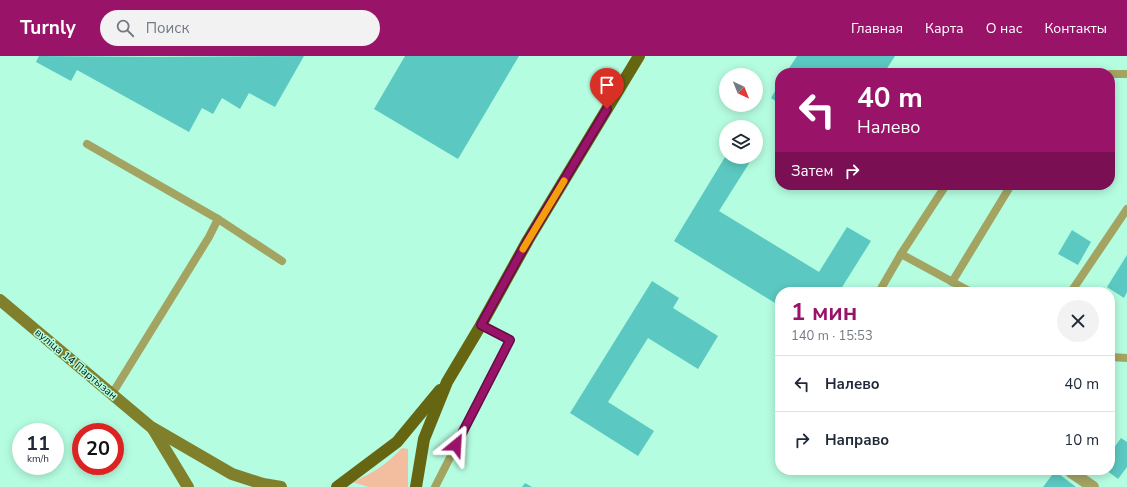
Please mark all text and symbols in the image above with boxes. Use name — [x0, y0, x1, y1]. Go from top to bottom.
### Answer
search box — [100, 10, 380, 46]
text: Turnly — [20, 15, 76, 41]
icon: search — [114, 17, 136, 39]
text: Поиск — [146, 18, 189, 38]
text: Главная — [851, 19, 903, 38]
text: Карта — [925, 19, 964, 38]
text: О нас — [986, 19, 1022, 38]
text: Контакты — [1044, 19, 1107, 38]
pin — [590, 68, 624, 109]
north arrow — [719, 68, 763, 112]
map controls — [719, 68, 763, 164]
icon: arrive — [596, 74, 618, 96]
text: 40 m — [857, 79, 923, 117]
icon: left — [791, 84, 843, 136]
text: Налево — [857, 115, 921, 139]
button: layers — [719, 120, 763, 164]
icon: right — [841, 160, 863, 182]
text: Затем — [791, 161, 833, 181]
text: 1 мин — [791, 296, 857, 328]
button: close — [1057, 300, 1099, 342]
street label: вуліца 14 Партызан — [32, 325, 120, 403]
text: 140 m · 15:53 — [791, 327, 873, 345]
icon: left — [791, 373, 813, 395]
text: Налево — [825, 374, 880, 394]
text: 40 m — [1064, 374, 1099, 394]
speed limit sign: 20 — [72, 423, 124, 475]
position arrow — [435, 424, 477, 466]
icon: right — [791, 429, 813, 451]
text: 11 — [26, 430, 50, 457]
text: Направо — [825, 430, 889, 450]
text: 10 m — [1064, 430, 1099, 450]
text: km/h — [27, 452, 49, 466]

